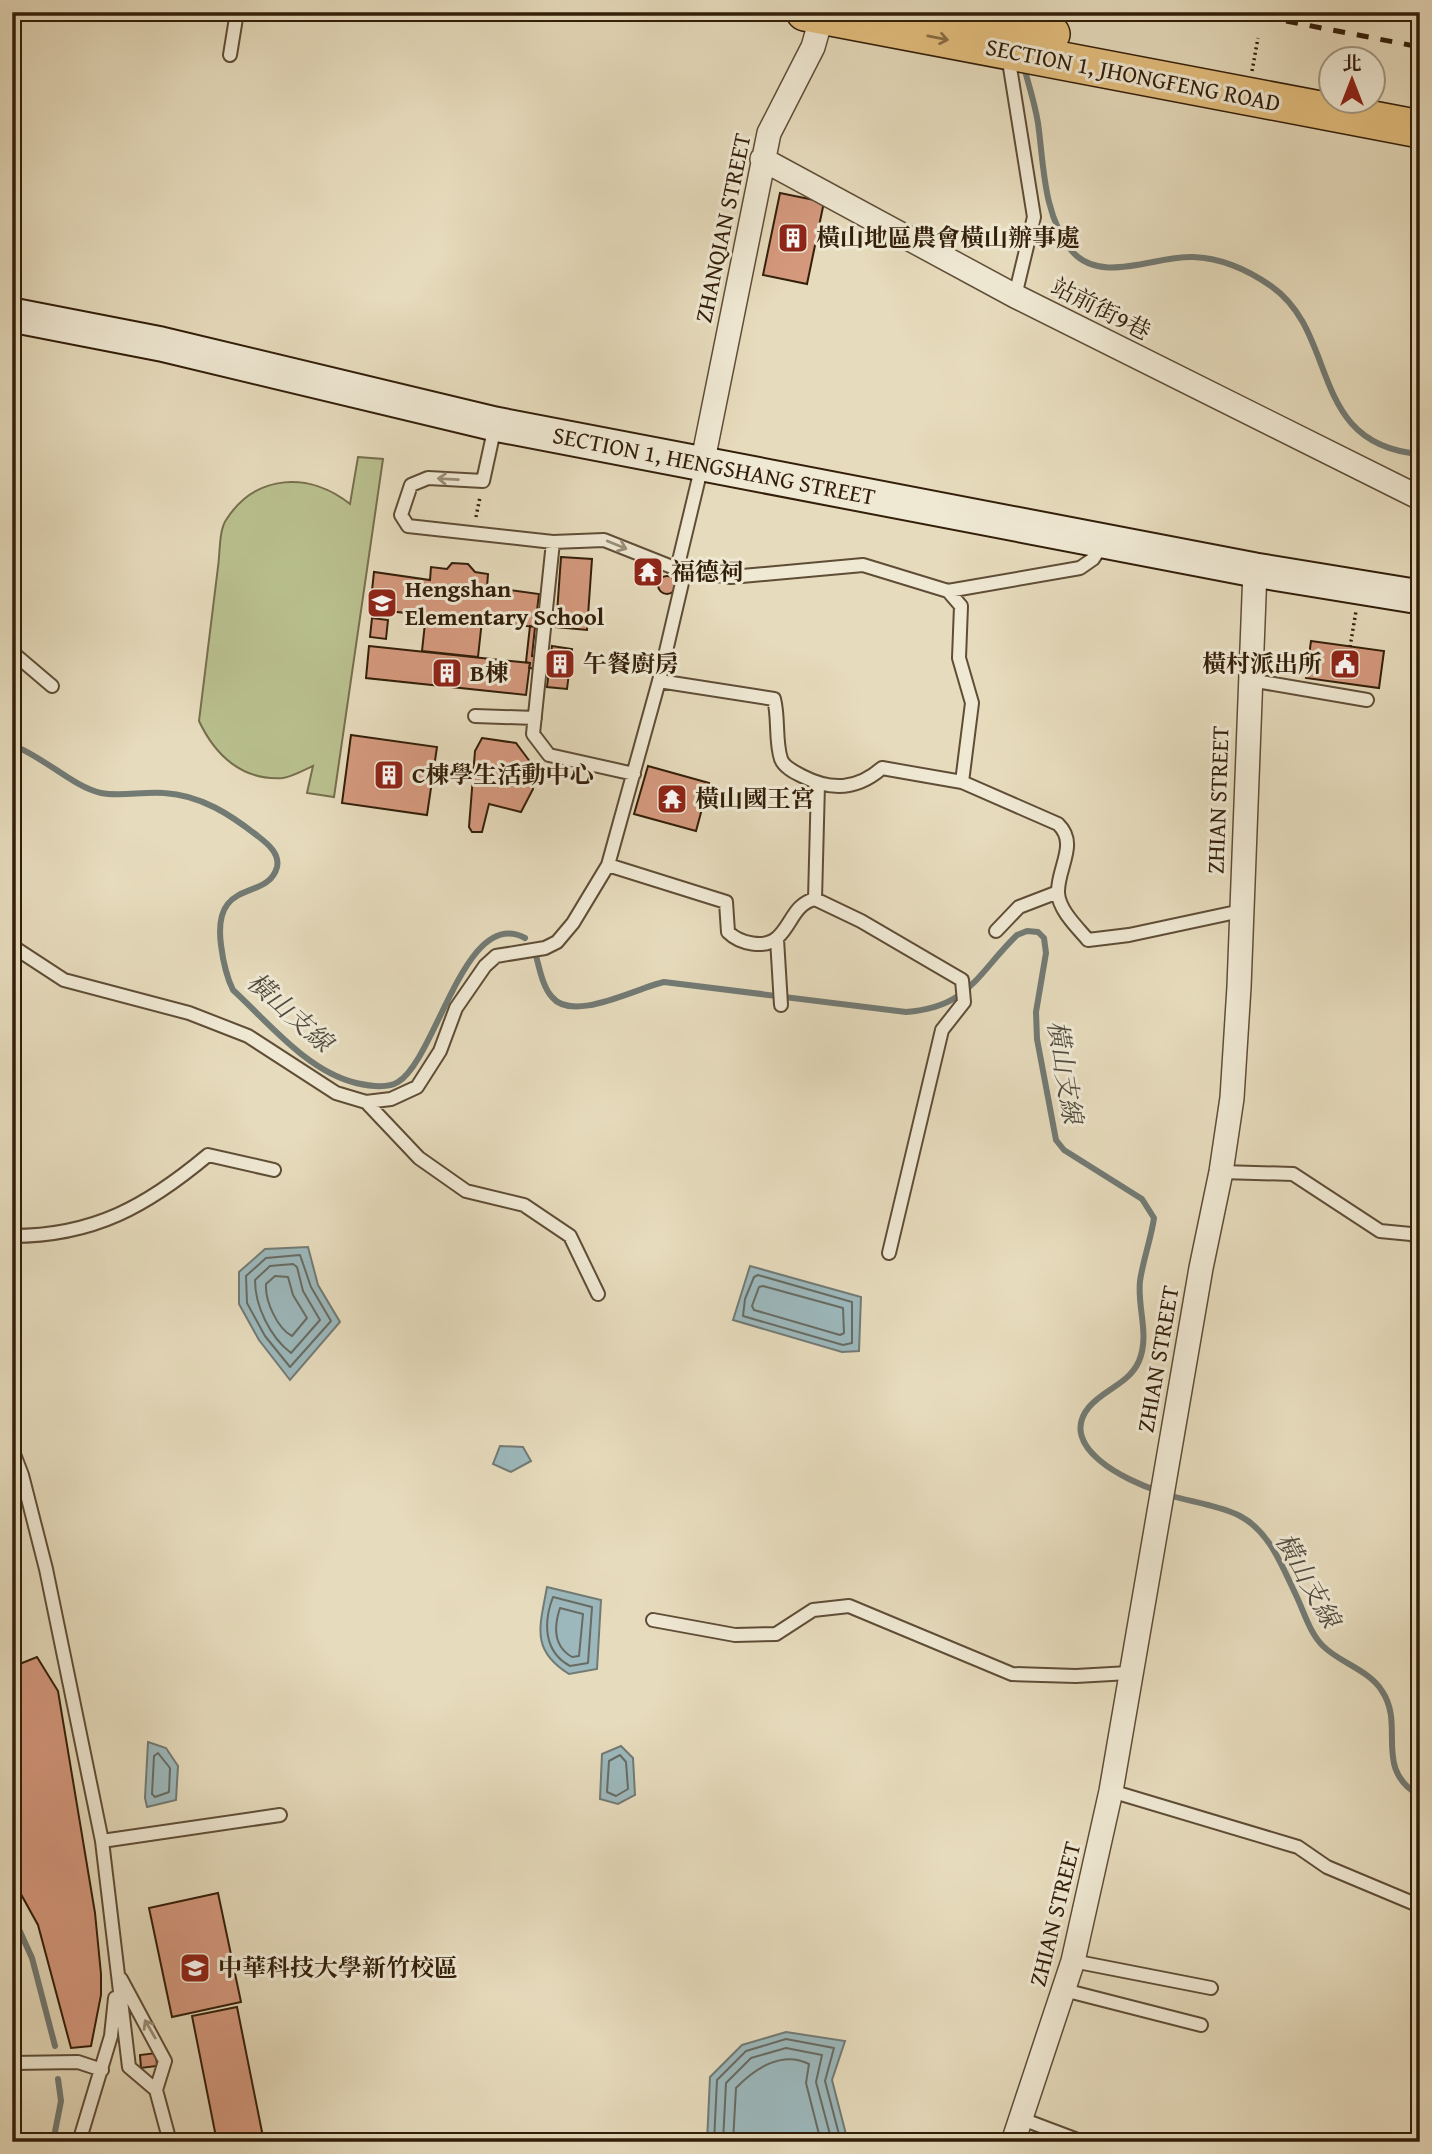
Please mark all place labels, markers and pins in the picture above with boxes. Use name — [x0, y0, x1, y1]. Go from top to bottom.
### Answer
place label: 橫山地區農會橫山辦事處 — [816, 220, 1080, 255]
building icon: 橫山地區農會橫山辦事處 — [776, 221, 810, 255]
place label: 福德祠 — [671, 554, 743, 589]
temple icon: 福德祠 — [631, 555, 665, 589]
place label: Hengshan Elementary School — [405, 571, 605, 634]
school or university icon: Hengshan Elementary School — [365, 586, 399, 620]
place label: 午餐廚房 — [583, 646, 679, 681]
place label: 橫村派出所 — [1202, 646, 1322, 681]
building icon: 午餐廚房 — [543, 647, 577, 681]
public building icon: 橫村派出所 — [1328, 647, 1362, 681]
place label: B棟 — [470, 655, 509, 690]
building icon: B棟 — [430, 656, 464, 690]
place label: C棟學生活動中心 — [412, 757, 594, 792]
building icon: C棟學生活動中心 — [372, 758, 406, 792]
place label: 橫山國王宮 — [695, 781, 815, 816]
temple icon: 橫山國王宮 — [655, 782, 689, 816]
place label: 中華科技大學新竹校區 — [218, 1950, 458, 1985]
school or university icon: 中華科技大學新竹校區 — [178, 1951, 212, 1985]

